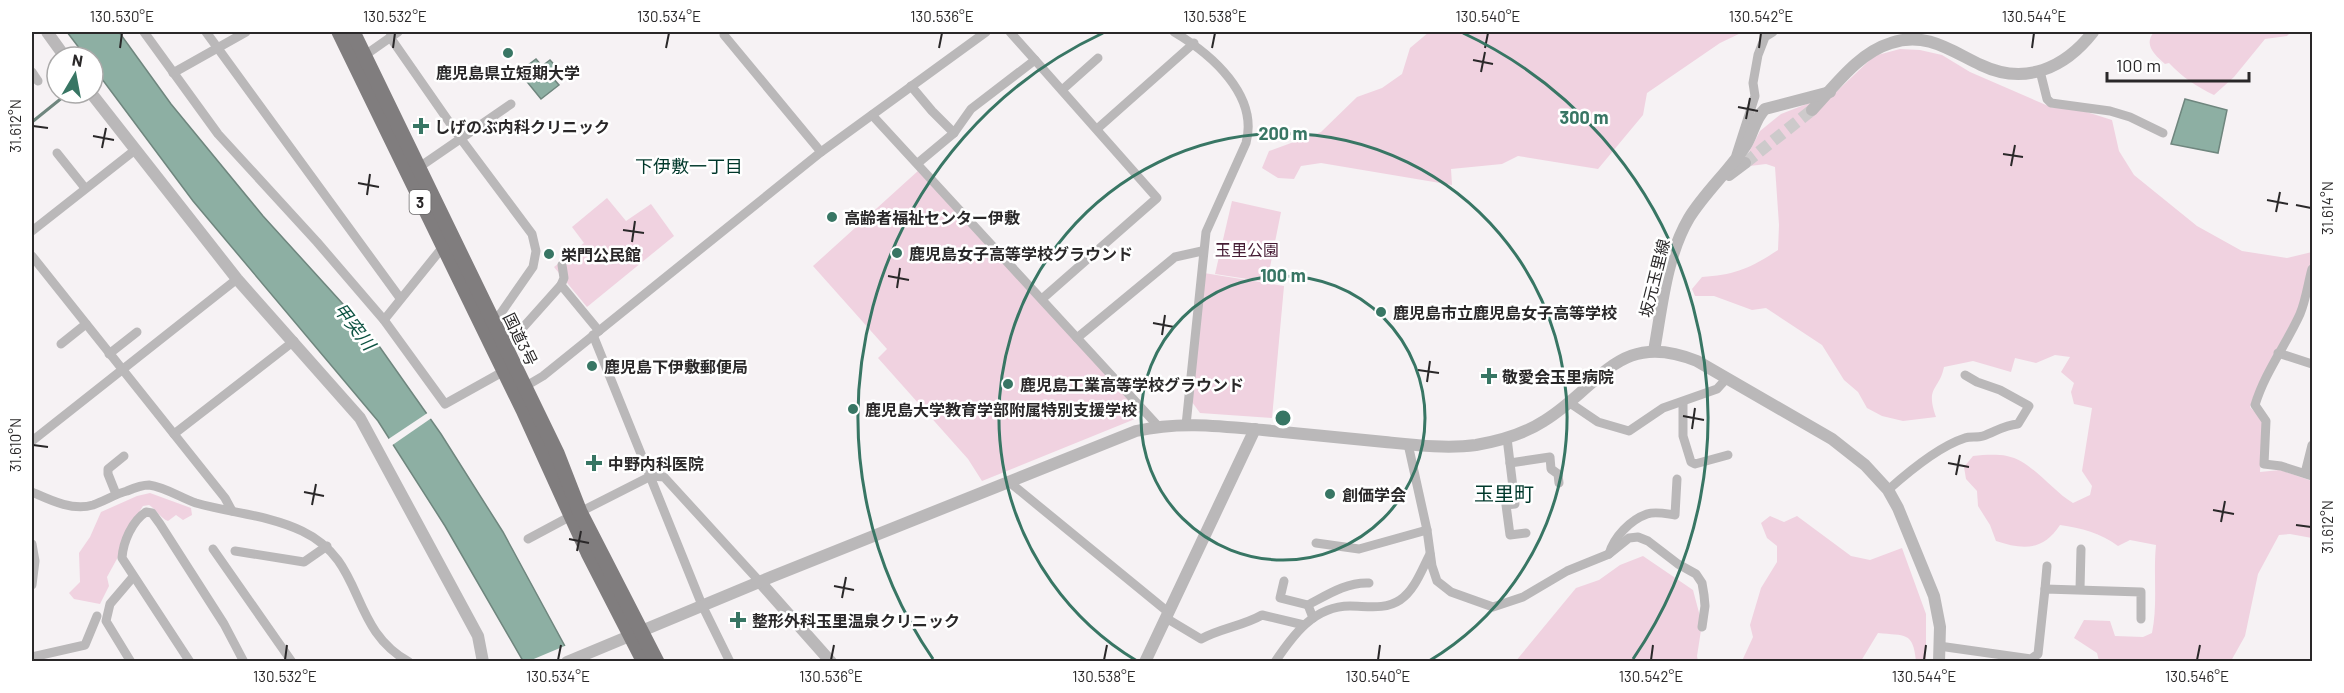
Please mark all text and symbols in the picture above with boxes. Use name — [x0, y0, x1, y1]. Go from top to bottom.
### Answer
text: 130.530°E — [90, 7, 154, 25]
text: 130.532°E — [363, 7, 427, 25]
text: 130.534°E — [637, 7, 701, 25]
text: 130.536°E — [910, 7, 974, 25]
text: 130.538°E — [1183, 7, 1247, 25]
text: 130.540°E — [1456, 7, 1520, 25]
text: 130.542°E — [1729, 7, 1793, 25]
text: 130.544°E — [2002, 7, 2066, 25]
north arrow — [45, 45, 105, 105]
scale bar — [2107, 45, 2250, 83]
marker: 鹿児島県立短期大学 — [501, 46, 515, 60]
text: N — [71, 49, 85, 70]
text: 100 m — [2116, 54, 2161, 76]
place label: 鹿児島県立短期大学 — [436, 63, 580, 82]
text: 31.612°N — [6, 99, 24, 153]
text: 300 m — [1560, 106, 1608, 128]
marker: しげのぶ内科クリニック — [412, 117, 430, 135]
place label: しげのぶ内科クリニック — [434, 117, 610, 136]
text: 200 m — [1258, 122, 1308, 144]
district label: 下伊敷一丁目 — [635, 155, 743, 177]
text: 31.614°N — [2318, 181, 2336, 235]
road number: 3 — [410, 190, 430, 214]
place label: 高齢者福祉センター伊敷 — [844, 208, 1020, 227]
marker: 高齢者福祉センター伊敷 — [825, 210, 839, 224]
street label: 坂元玉里線 — [1635, 237, 1673, 319]
park label: 玉里公園 — [1215, 240, 1279, 259]
place label: 鹿児島女子高等学校グラウンド — [909, 244, 1133, 263]
place label: 栄門公民館 — [561, 245, 641, 264]
marker: 鹿児島女子高等学校グラウンド — [890, 246, 904, 260]
marker: 栄門公民館 — [542, 247, 556, 261]
text: 100 m — [1260, 264, 1306, 286]
water label: 甲突川 — [330, 298, 382, 356]
place label: 鹿児島市立鹿児島女子高等学校 — [1393, 303, 1617, 322]
marker: 鹿児島市立鹿児島女子高等学校 — [1374, 305, 1388, 319]
street label: 国道3号 — [500, 310, 542, 368]
place label: 鹿児島下伊敷郵便局 — [604, 357, 748, 376]
marker: 鹿児島下伊敷郵便局 — [585, 359, 599, 373]
marker: 敬愛会玉里病院 — [1480, 367, 1498, 385]
place label: 敬愛会玉里病院 — [1502, 367, 1614, 386]
place label: 鹿児島工業高等学校グラウンド — [1020, 375, 1244, 394]
marker: 鹿児島工業高等学校グラウンド — [1001, 377, 1015, 391]
place label: 鹿児島大学教育学部附属特別支援学校 — [865, 400, 1137, 419]
marker: 鹿児島大学教育学部附属特別支援学校 — [846, 402, 860, 416]
centre of rings — [1273, 408, 1293, 428]
text: 31.610°N — [6, 418, 24, 472]
marker: 中野内科医院 — [585, 454, 603, 472]
place label: 中野内科医院 — [608, 454, 704, 473]
district label: 玉里町 — [1474, 481, 1534, 505]
place label: 創価学会 — [1342, 485, 1406, 504]
marker: 創価学会 — [1323, 487, 1337, 501]
text: 31.612°N — [2318, 500, 2336, 554]
marker: 整形外科玉里温泉クリニック — [729, 611, 747, 629]
place label: 整形外科玉里温泉クリニック — [752, 611, 960, 630]
text: 130.532°E — [253, 667, 317, 685]
text: 130.534°E — [526, 667, 590, 685]
text: 130.536°E — [799, 667, 863, 685]
text: 130.538°E — [1072, 667, 1136, 685]
text: 130.540°E — [1346, 667, 1410, 685]
text: 130.542°E — [1619, 667, 1683, 685]
text: 130.544°E — [1892, 667, 1956, 685]
text: 130.546°E — [2165, 667, 2229, 685]

